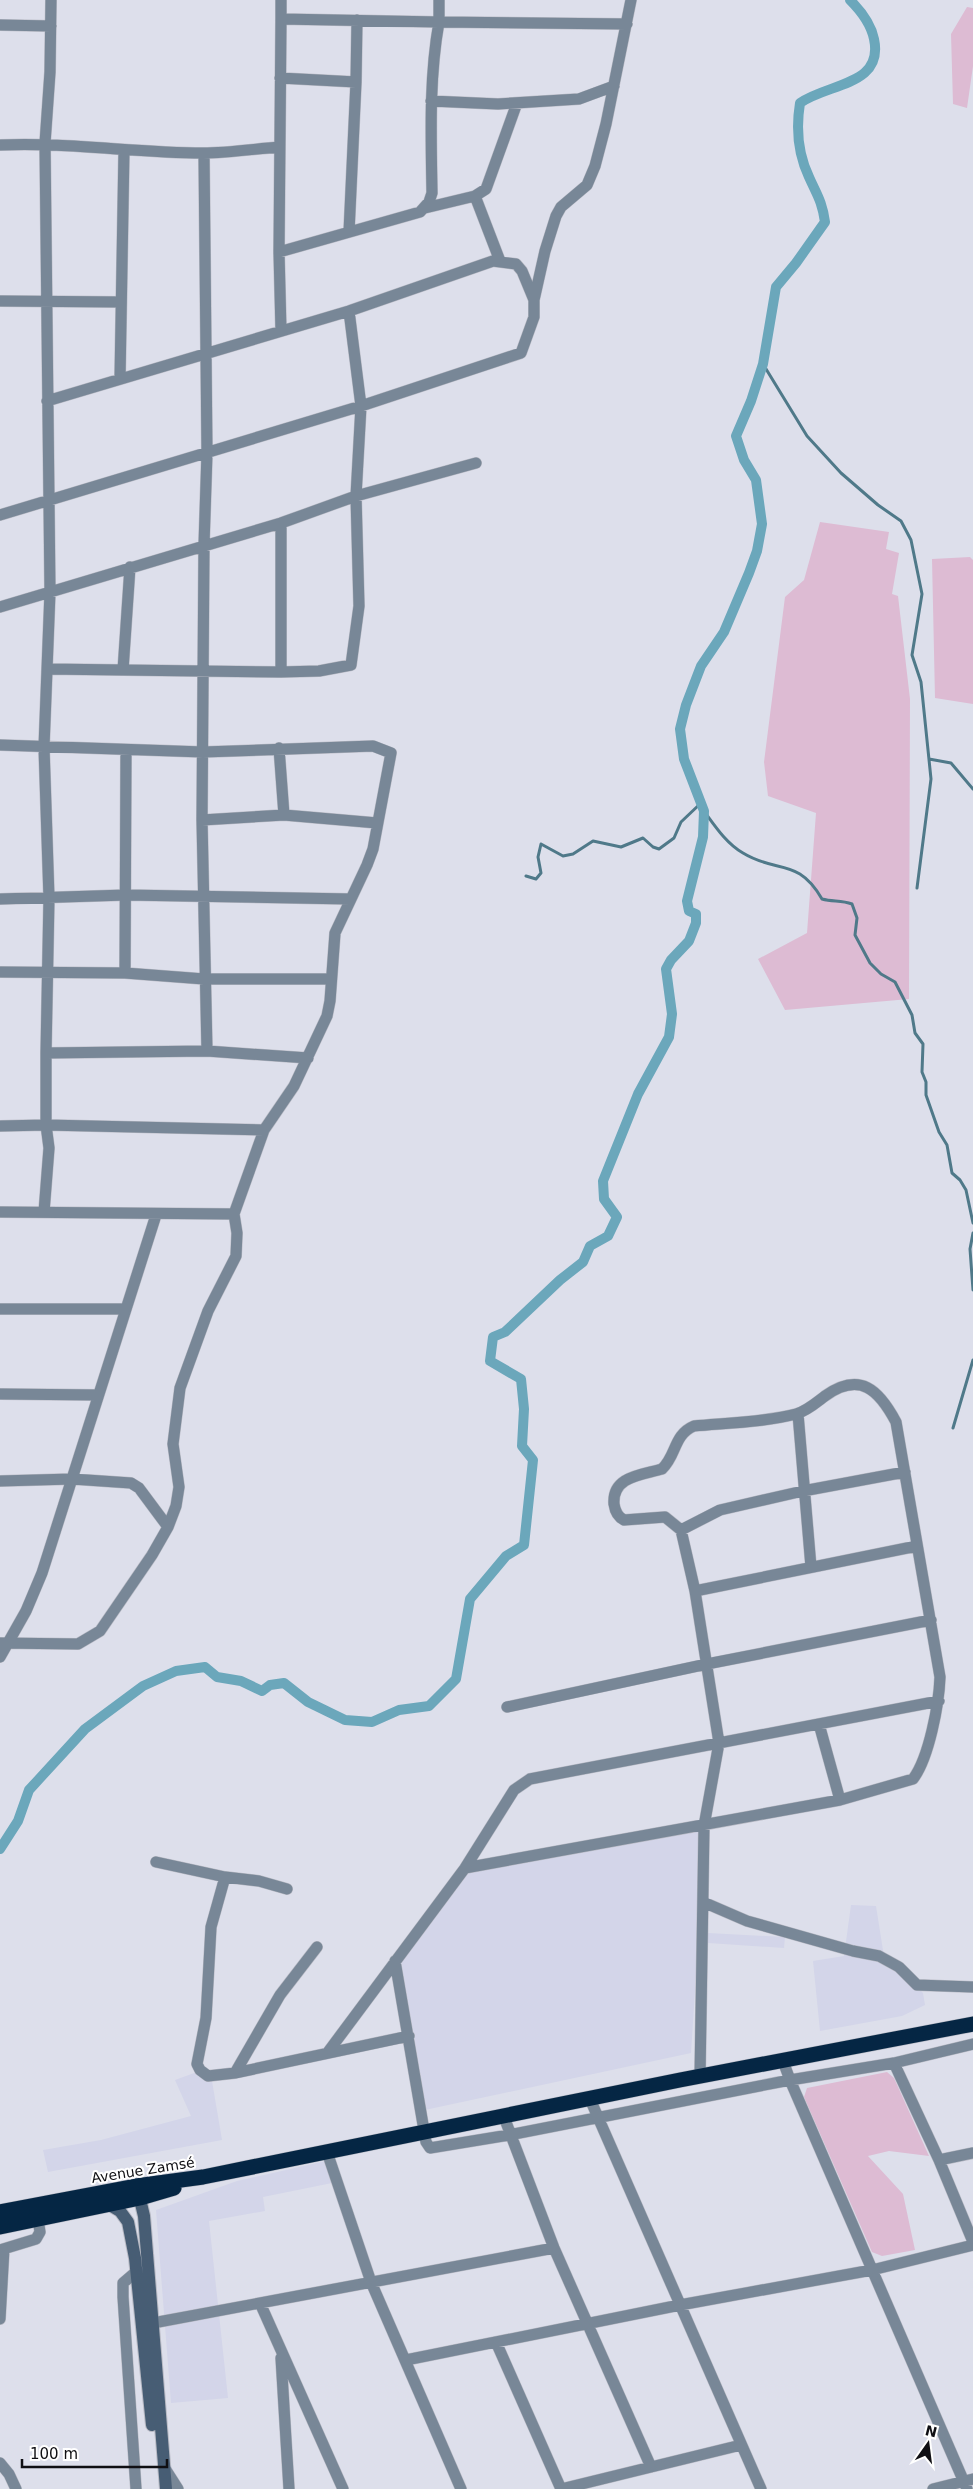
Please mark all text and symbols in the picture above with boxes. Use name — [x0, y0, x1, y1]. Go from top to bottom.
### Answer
street label: Avenue Zamsé — [90, 2154, 196, 2186]
north arrow — [903, 2419, 953, 2469]
text: N — [924, 2422, 939, 2441]
scale bar — [22, 2436, 168, 2468]
text: 100 m — [30, 2445, 78, 2463]

